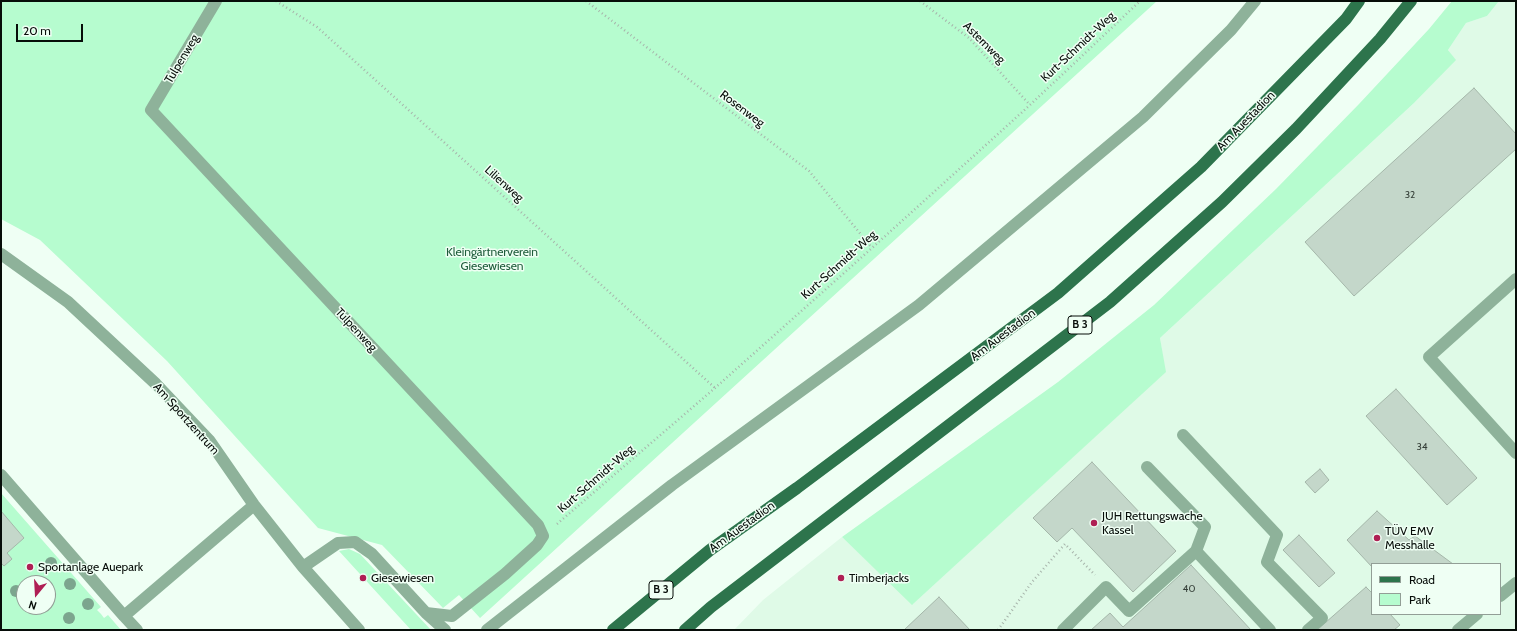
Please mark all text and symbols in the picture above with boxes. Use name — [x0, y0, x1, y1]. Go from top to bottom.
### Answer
street label: Kurt-Schmidt-Weg — [1038, 9, 1118, 85]
scale bar — [18, 16, 85, 42]
street label: Asternweg — [960, 19, 1008, 67]
text: 20 m — [23, 23, 51, 38]
street label: Tulpenweg — [162, 32, 202, 86]
street label: Rosenweg — [717, 88, 767, 130]
street label: Am Auestadion — [1214, 88, 1278, 154]
street label: Lilienweg — [482, 163, 526, 205]
house number: 32 — [1405, 189, 1415, 201]
street label: Kurt-Schmidt-Weg — [798, 227, 880, 303]
park label: Kleingärtnerverein Giesewiesen — [446, 245, 538, 273]
street label: Tulpenweg — [332, 305, 380, 355]
street label: Am Auestadion — [968, 306, 1038, 364]
road number: B 3 — [1068, 316, 1092, 334]
street label: Am Sportzentrum — [150, 380, 222, 458]
house number: 34 — [1416, 441, 1428, 453]
street label: Kurt-Schmidt-Weg — [555, 442, 637, 516]
street label: Am Auestadion — [706, 498, 778, 556]
place label: JUH Rettungswache Kassel — [1102, 509, 1203, 537]
marker: JUH Rettungswache Kassel — [1089, 518, 1099, 528]
place label: TÜV EMV Messhalle — [1385, 524, 1435, 552]
marker: TÜV EMV Messhalle — [1372, 533, 1382, 543]
place label: Sportanlage Auepark — [38, 560, 143, 574]
marker: Sportanlage Auepark — [25, 562, 35, 572]
legend — [1371, 563, 1501, 615]
place label: Giesewiesen — [371, 571, 434, 585]
place label: Timberjacks — [849, 571, 909, 585]
text: Road — [1409, 572, 1435, 587]
marker: Giesewiesen — [358, 573, 368, 583]
marker: Timberjacks — [836, 573, 846, 583]
north arrow — [16, 575, 56, 615]
road number: B 3 — [649, 581, 673, 599]
house number: 40 — [1183, 583, 1195, 595]
text: Park — [1409, 592, 1431, 607]
text: N — [27, 598, 38, 613]

